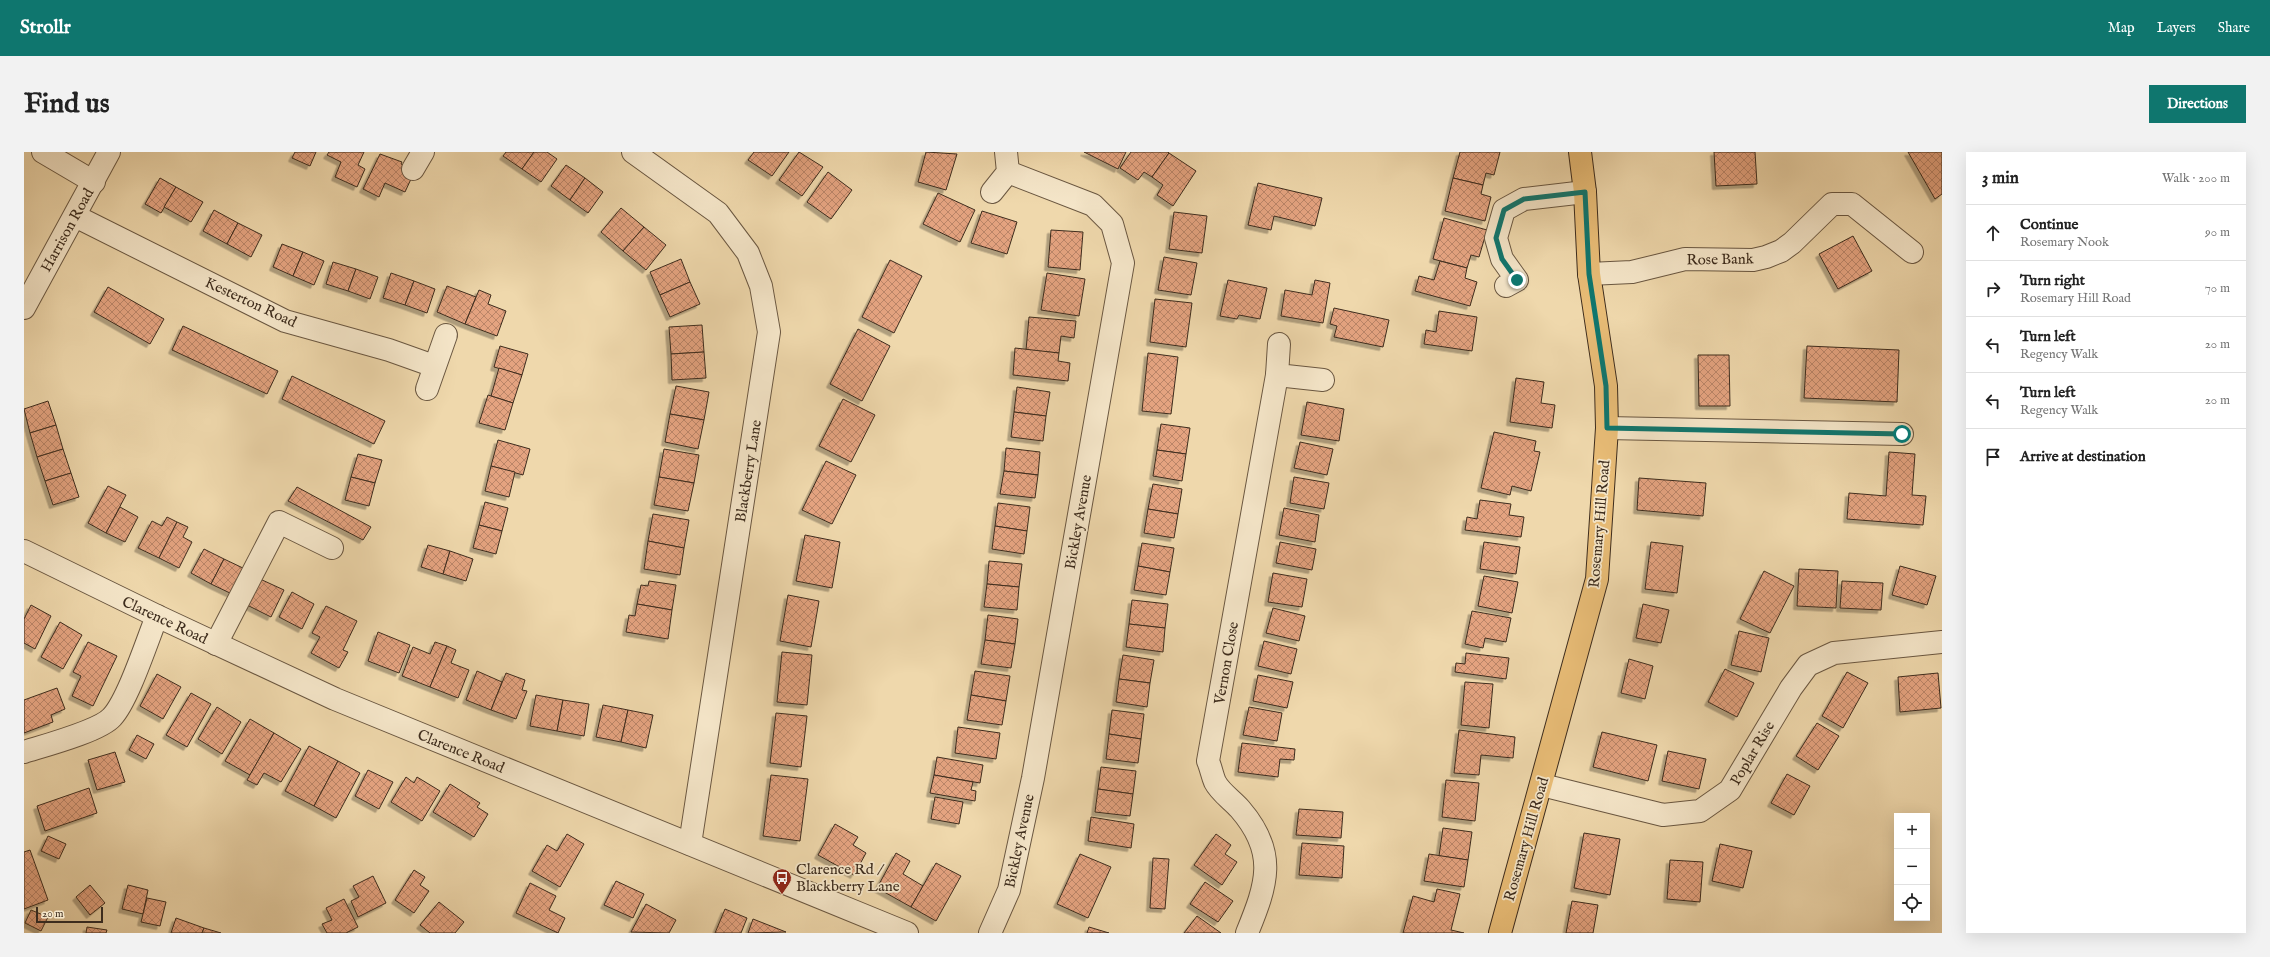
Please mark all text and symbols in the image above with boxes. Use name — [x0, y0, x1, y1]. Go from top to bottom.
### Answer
text: Strollr — [20, 16, 71, 40]
text: Map — [2108, 19, 2135, 37]
text: Layers — [2157, 19, 2196, 37]
text: Share — [2218, 19, 2250, 37]
button: Directions — [2149, 85, 2246, 123]
text: Find us — [24, 87, 110, 122]
text: 3 min — [1982, 168, 2019, 189]
text: Walk · 200 m — [2162, 170, 2230, 187]
street label: Harrison Road — [37, 184, 99, 275]
text: Continue — [2020, 215, 2078, 234]
icon: ahead — [1982, 222, 2004, 244]
text: 90 m — [2205, 224, 2230, 241]
text: Rosemary Nook — [2020, 234, 2109, 251]
street label: Rose Bank — [1686, 249, 1755, 270]
route end — [1508, 271, 1526, 289]
text: Turn right — [2020, 271, 2085, 290]
street label: Kesterton Road — [202, 273, 301, 332]
icon: right — [1982, 278, 2004, 300]
text: 70 m — [2205, 280, 2230, 297]
text: Rosemary Hill Road — [2020, 290, 2131, 307]
text: Turn left — [2020, 327, 2076, 346]
icon: left — [1982, 334, 2004, 356]
text: 20 m — [2205, 336, 2230, 353]
text: Regency Walk — [2020, 346, 2098, 363]
text: Turn left — [2020, 383, 2076, 402]
icon: left — [1982, 390, 2004, 412]
text: 20 m — [2205, 392, 2230, 409]
text: Regency Walk — [2020, 402, 2098, 419]
street label: Blackberry Lane — [731, 418, 766, 524]
route start — [1893, 425, 1911, 443]
icon: arrive — [1982, 446, 2004, 468]
text: Arrive at destination — [2020, 447, 2146, 466]
street label: Rosemary Hill Road — [1584, 458, 1615, 589]
street label: Bickley Avenue — [1061, 473, 1096, 571]
street label: Clarence Road — [119, 592, 211, 649]
street label: Vernon Close — [1210, 620, 1243, 707]
street label: Poplar Rise — [1726, 718, 1779, 789]
street label: Clarence Road — [415, 725, 508, 778]
street label: Rosemary Hill Road — [1500, 774, 1554, 903]
street label: Bickley Avenue — [1000, 792, 1039, 890]
map controls — [1894, 813, 1930, 921]
button: + — [1894, 813, 1930, 849]
button: − — [1894, 849, 1930, 885]
place label: Clarence Rd / Blackberry Lane — [796, 860, 900, 896]
bus stop icon: Clarence Rd / Blackberry Lane — [771, 867, 793, 895]
button: locate — [1894, 885, 1930, 921]
scale bar — [36, 905, 103, 924]
text: 20 m — [42, 907, 63, 921]

